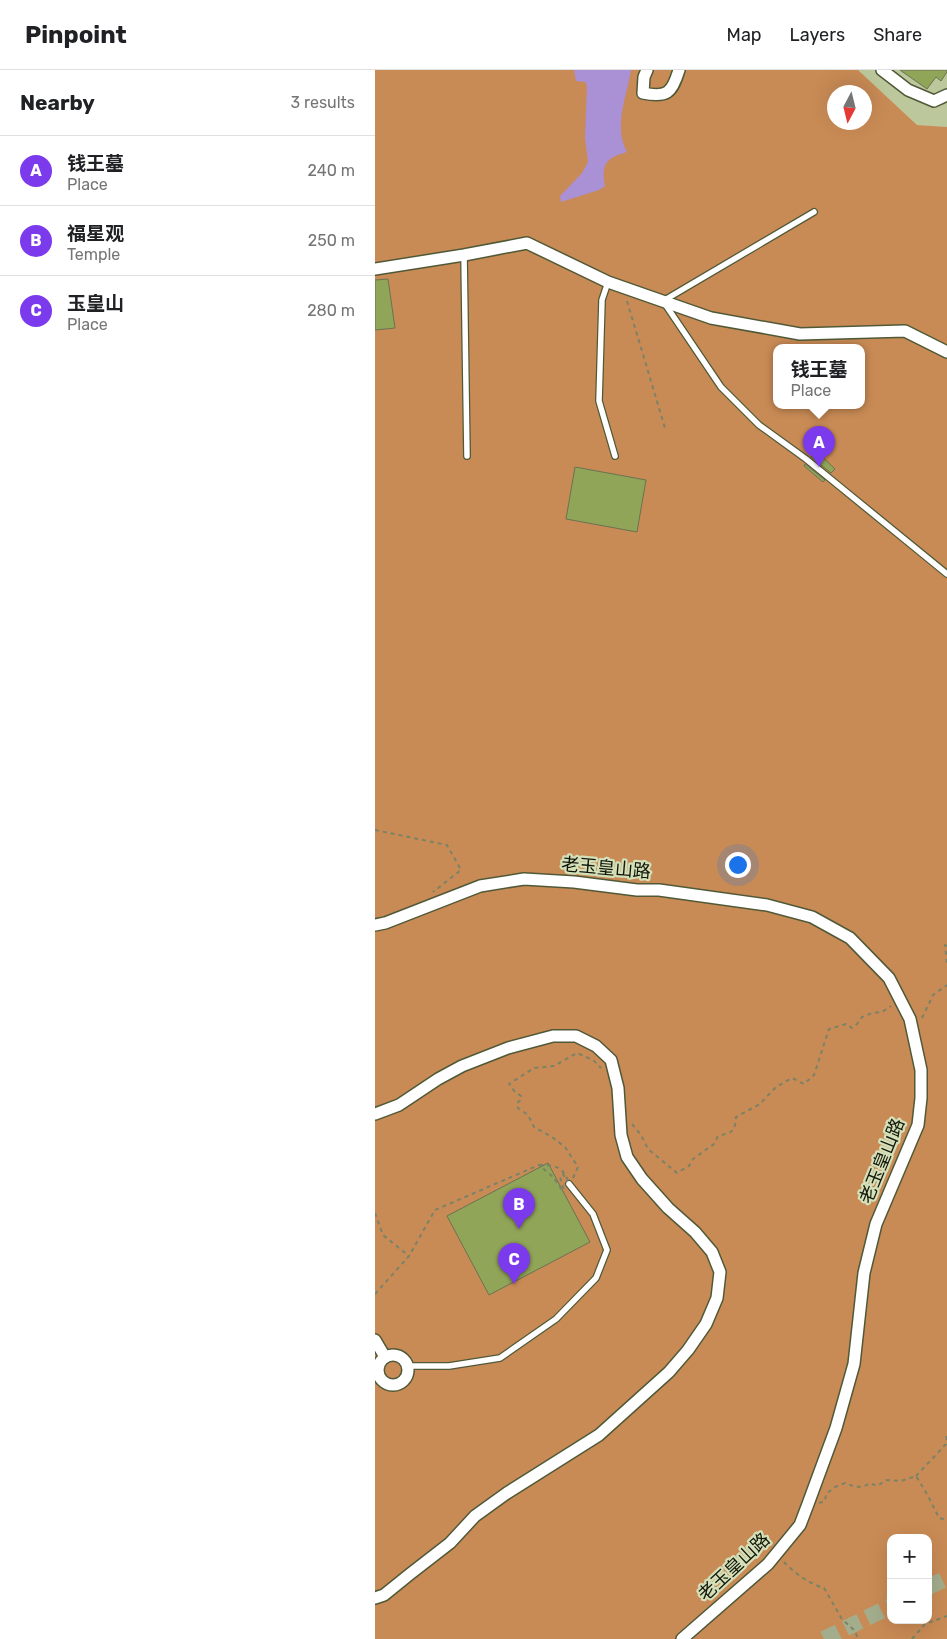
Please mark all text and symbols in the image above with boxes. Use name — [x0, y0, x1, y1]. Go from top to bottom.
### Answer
text: Pinpoint — [25, 21, 127, 49]
text: Map — [727, 24, 762, 46]
text: Layers — [790, 24, 845, 46]
text: Share — [873, 24, 922, 46]
north arrow — [827, 85, 872, 130]
text: Nearby — [20, 90, 95, 115]
text: 3 results — [290, 93, 355, 112]
text: 钱王墓 — [67, 152, 124, 175]
text: A — [30, 161, 42, 180]
text: 240 m — [308, 161, 355, 180]
text: Place — [67, 175, 108, 194]
text: 福星观 — [67, 222, 124, 245]
text: B — [30, 231, 42, 250]
text: 250 m — [308, 231, 355, 250]
text: Temple — [67, 245, 120, 264]
text: 玉皇山 — [67, 292, 124, 315]
text: C — [30, 301, 42, 320]
text: 280 m — [307, 301, 355, 320]
text: Place — [67, 315, 108, 334]
popup — [773, 344, 865, 409]
text: 钱王墓 — [790, 358, 848, 381]
text: Place — [790, 381, 831, 400]
pin: A — [803, 426, 835, 467]
your location — [725, 852, 751, 878]
street label: 老玉皇山路 — [560, 853, 652, 883]
street label: 老玉皇山路 — [855, 1115, 909, 1207]
pin: B — [503, 1188, 535, 1229]
pin: C — [498, 1243, 530, 1284]
street label: 老玉皇山路 — [694, 1528, 774, 1606]
map controls — [887, 1534, 932, 1624]
button: + — [887, 1534, 932, 1579]
button: − — [887, 1579, 932, 1624]

